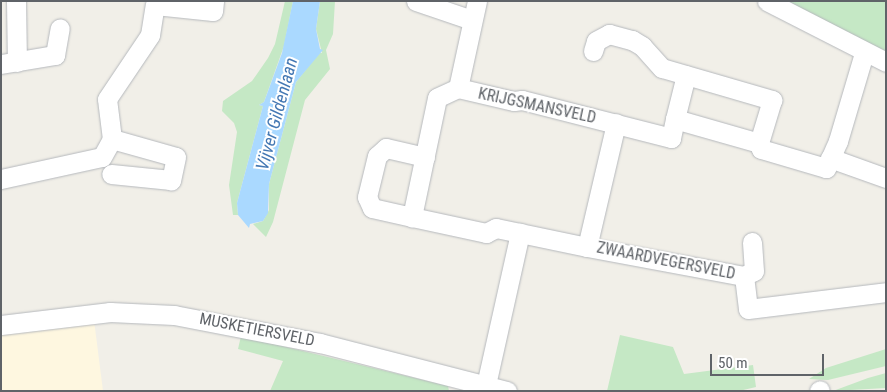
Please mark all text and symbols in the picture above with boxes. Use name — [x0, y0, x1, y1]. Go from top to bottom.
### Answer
water label: Vijver Gildenlaan — [252, 55, 302, 173]
street label: KRIJGSMANSVELD — [476, 84, 598, 128]
street label: ZWAARDVEGERSVELD — [595, 238, 737, 284]
street label: MUSKETIERSVELD — [198, 309, 316, 351]
scale bar — [712, 344, 826, 376]
text: 50 m — [718, 354, 748, 372]

